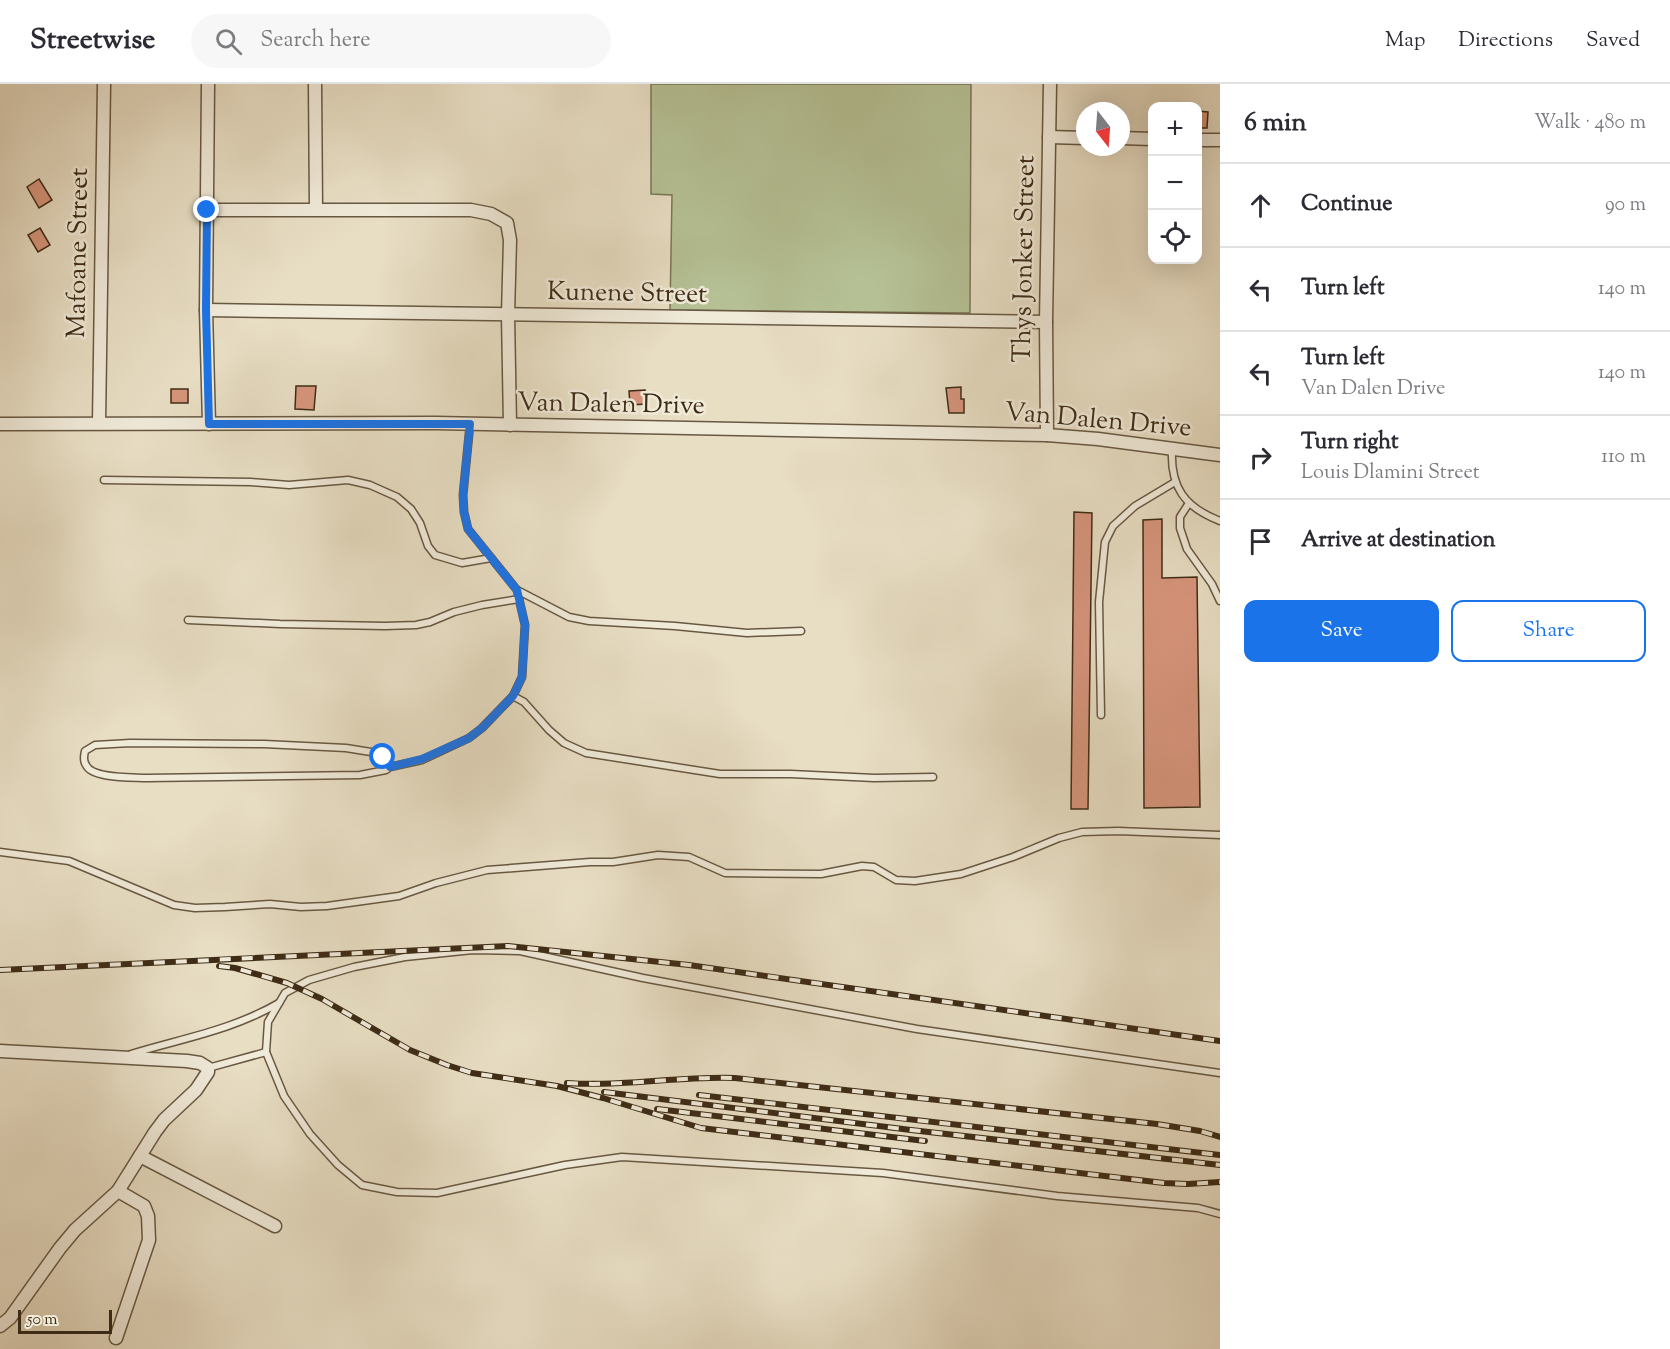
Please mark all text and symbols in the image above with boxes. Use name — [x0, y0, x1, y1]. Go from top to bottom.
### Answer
search box — [191, 14, 611, 68]
text: Streetwise — [30, 21, 155, 61]
icon: search — [212, 25, 245, 58]
text: Search here — [260, 25, 371, 57]
text: Map — [1385, 26, 1425, 56]
text: Directions — [1458, 26, 1553, 56]
text: Saved — [1586, 26, 1640, 56]
north arrow — [1076, 102, 1130, 156]
map controls — [1148, 102, 1202, 264]
button: + — [1148, 102, 1202, 156]
text: 6 min — [1244, 105, 1307, 142]
text: Walk · 480 m — [1534, 109, 1646, 138]
street label: Thys Jonker Street — [1005, 155, 1045, 363]
button: − — [1148, 156, 1202, 210]
street label: Mafoane Street — [59, 167, 99, 339]
icon: ahead — [1244, 189, 1277, 222]
text: Continue — [1301, 189, 1392, 221]
text: 90 m — [1605, 191, 1646, 220]
route end — [193, 196, 219, 222]
button: locate — [1148, 210, 1202, 264]
icon: left — [1244, 273, 1277, 306]
text: Turn left — [1301, 273, 1384, 305]
street label: Kunene Street — [547, 274, 707, 314]
text: 140 m — [1598, 275, 1646, 304]
text: Turn left — [1301, 343, 1384, 375]
icon: left — [1244, 357, 1277, 390]
text: 140 m — [1598, 359, 1646, 388]
text: Van Dalen Drive — [1301, 375, 1445, 404]
street label: Van Dalen Drive — [517, 385, 705, 425]
street label: Van Dalen Drive — [1003, 394, 1193, 448]
text: Turn right — [1301, 427, 1398, 459]
icon: right — [1244, 441, 1277, 474]
text: 110 m — [1601, 443, 1646, 472]
text: Louis Dlamini Street — [1301, 459, 1480, 488]
icon: arrive — [1244, 525, 1277, 558]
text: Arrive at destination — [1301, 525, 1496, 557]
button: Save — [1244, 600, 1439, 662]
button: Share — [1451, 600, 1646, 662]
route start — [369, 743, 395, 769]
scale bar — [18, 1307, 112, 1334]
text: 50 m — [27, 1309, 58, 1332]

